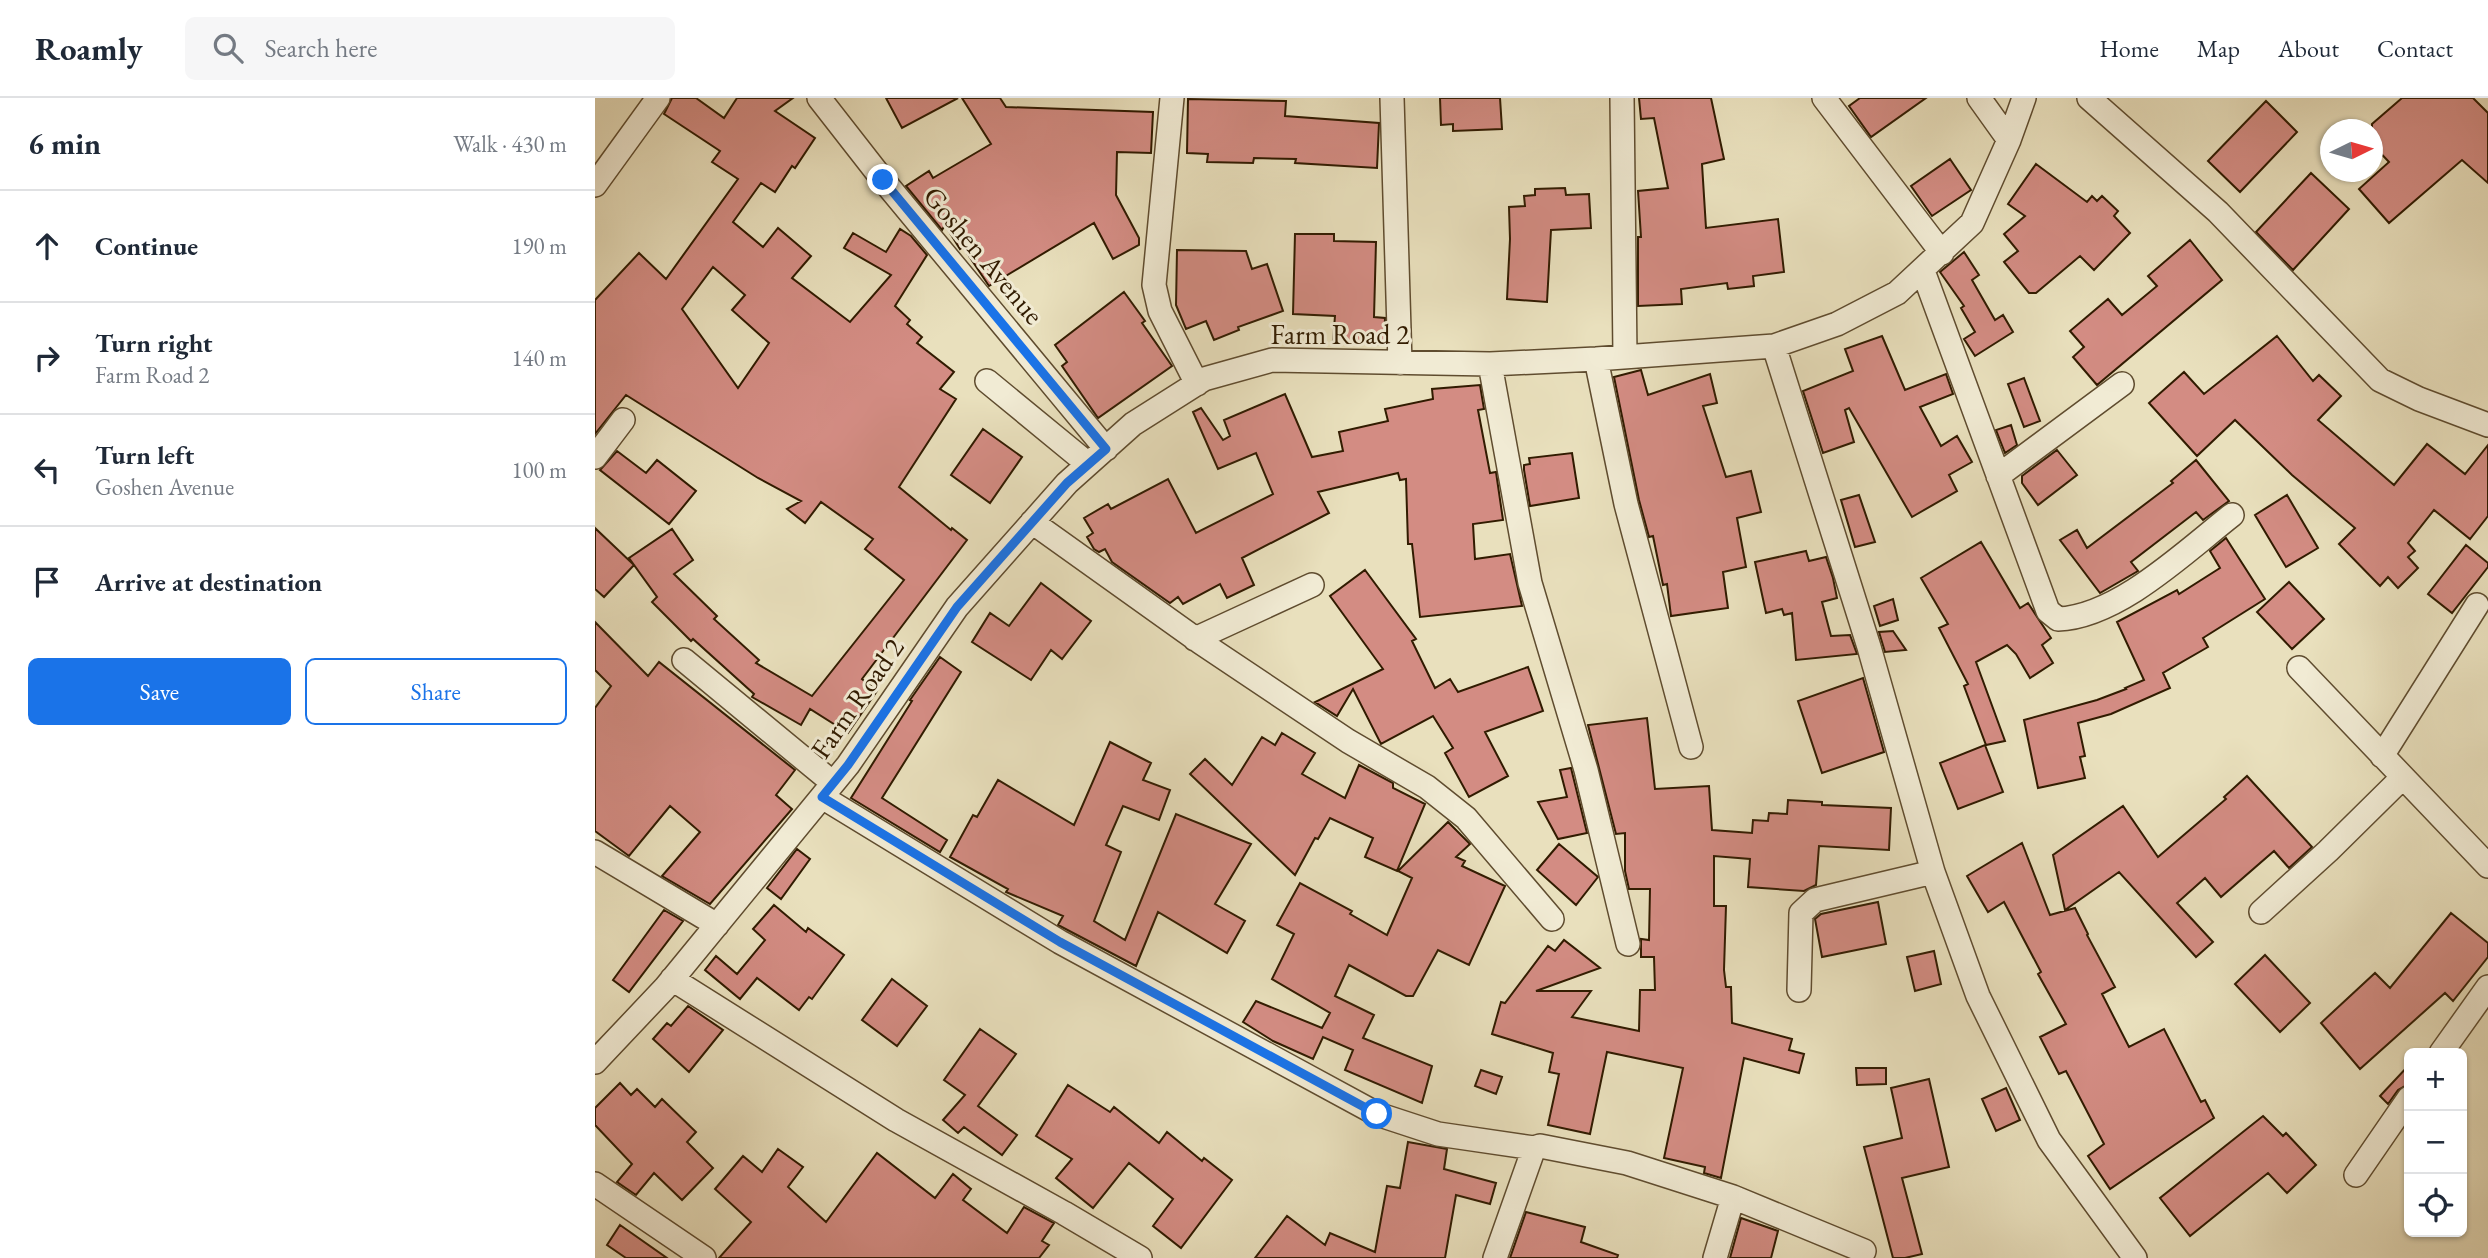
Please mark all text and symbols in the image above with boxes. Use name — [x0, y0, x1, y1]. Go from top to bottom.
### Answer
search box — [185, 17, 675, 80]
text: Roamly — [35, 27, 143, 70]
icon: search — [209, 29, 247, 67]
text: Search here — [265, 31, 377, 65]
text: Home — [2099, 33, 2159, 64]
text: Map — [2197, 33, 2240, 64]
text: About — [2278, 33, 2339, 64]
text: Contact — [2377, 33, 2453, 64]
north arrow — [2320, 119, 2383, 182]
text: 6 min — [28, 124, 101, 163]
text: Walk · 430 m — [453, 129, 567, 159]
route end — [867, 164, 898, 195]
street label: Goshen Avenue — [916, 179, 1052, 332]
icon: ahead — [28, 227, 66, 265]
text: Continue — [95, 229, 198, 263]
text: 190 m — [511, 231, 567, 261]
street label: Farm Road 2 — [1270, 316, 1410, 352]
text: Turn right — [95, 326, 213, 360]
icon: right — [28, 339, 66, 377]
text: 140 m — [511, 343, 567, 373]
text: Farm Road 2 — [95, 360, 209, 390]
text: Turn left — [95, 438, 194, 472]
icon: left — [28, 451, 66, 489]
text: 100 m — [511, 455, 567, 485]
text: Goshen Avenue — [95, 472, 234, 502]
icon: arrive — [28, 563, 66, 601]
text: Arrive at destination — [95, 565, 322, 599]
street label: Farm Road 2 — [802, 630, 912, 765]
button: Save — [28, 658, 291, 725]
button: Share — [305, 658, 567, 725]
map controls — [2404, 1048, 2467, 1237]
button: + — [2404, 1048, 2467, 1111]
route start — [1361, 1098, 1392, 1129]
button: − — [2404, 1111, 2467, 1174]
button: locate — [2404, 1174, 2467, 1237]

